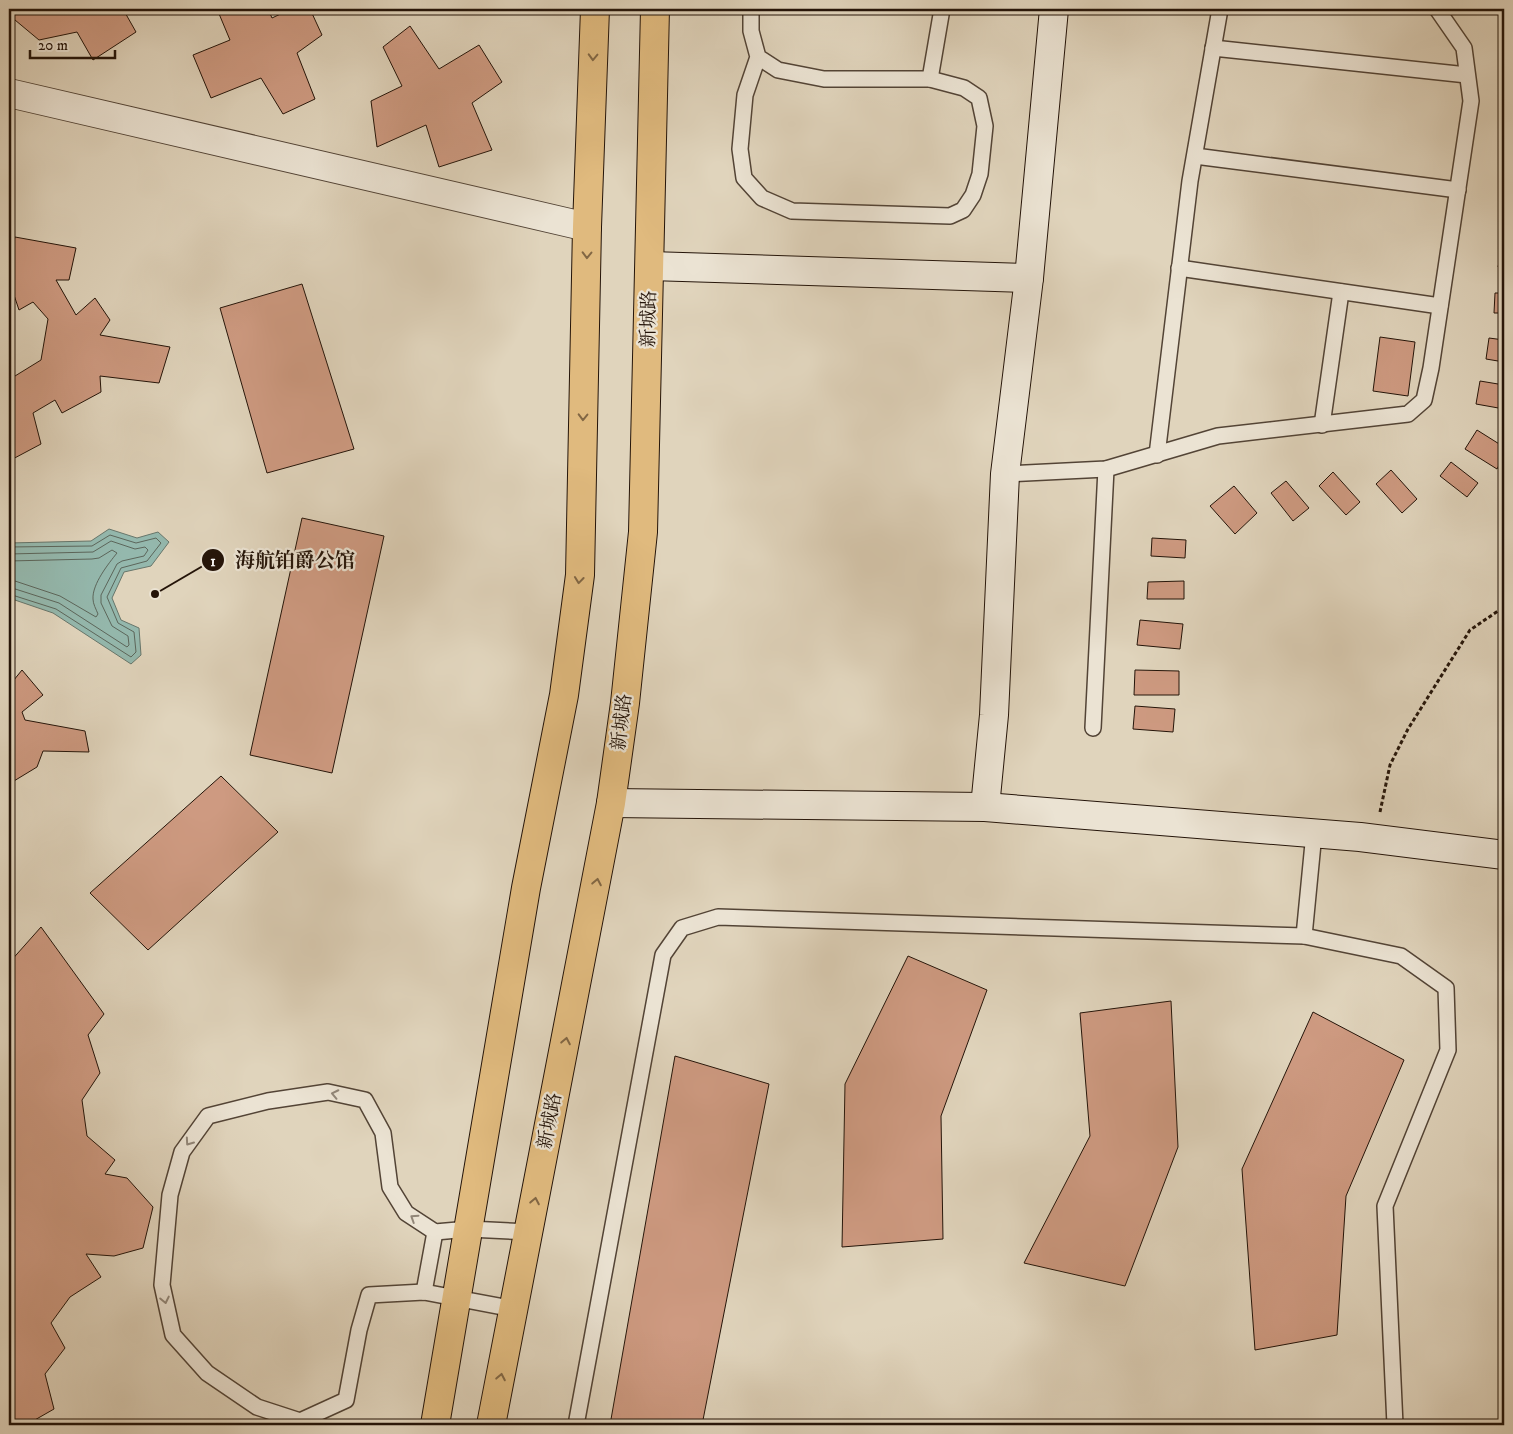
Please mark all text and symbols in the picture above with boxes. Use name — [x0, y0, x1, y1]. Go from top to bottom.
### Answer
scale bar — [30, 28, 115, 60]
text: 20 m — [38, 36, 68, 55]
one-way arrow — [588, 54, 598, 62]
one-way arrow — [582, 252, 592, 259]
street label: 新城路 — [637, 290, 661, 348]
one-way arrow — [578, 414, 589, 422]
callout: 海航铂爵公馆 — [200, 543, 365, 578]
text: 海航铂爵公馆 — [235, 549, 355, 574]
text: 1 — [210, 552, 216, 571]
one-way arrow — [574, 576, 585, 584]
street label: 新城路 — [607, 692, 637, 752]
one-way arrow — [591, 877, 601, 886]
one-way arrow — [560, 1037, 570, 1046]
one-way arrow — [331, 1089, 340, 1099]
street label: 新城路 — [533, 1091, 567, 1151]
one-way arrow — [186, 1136, 195, 1146]
one-way arrow — [529, 1196, 539, 1205]
one-way arrow — [411, 1215, 420, 1224]
one-way arrow — [160, 1295, 170, 1304]
one-way arrow — [495, 1373, 505, 1382]

